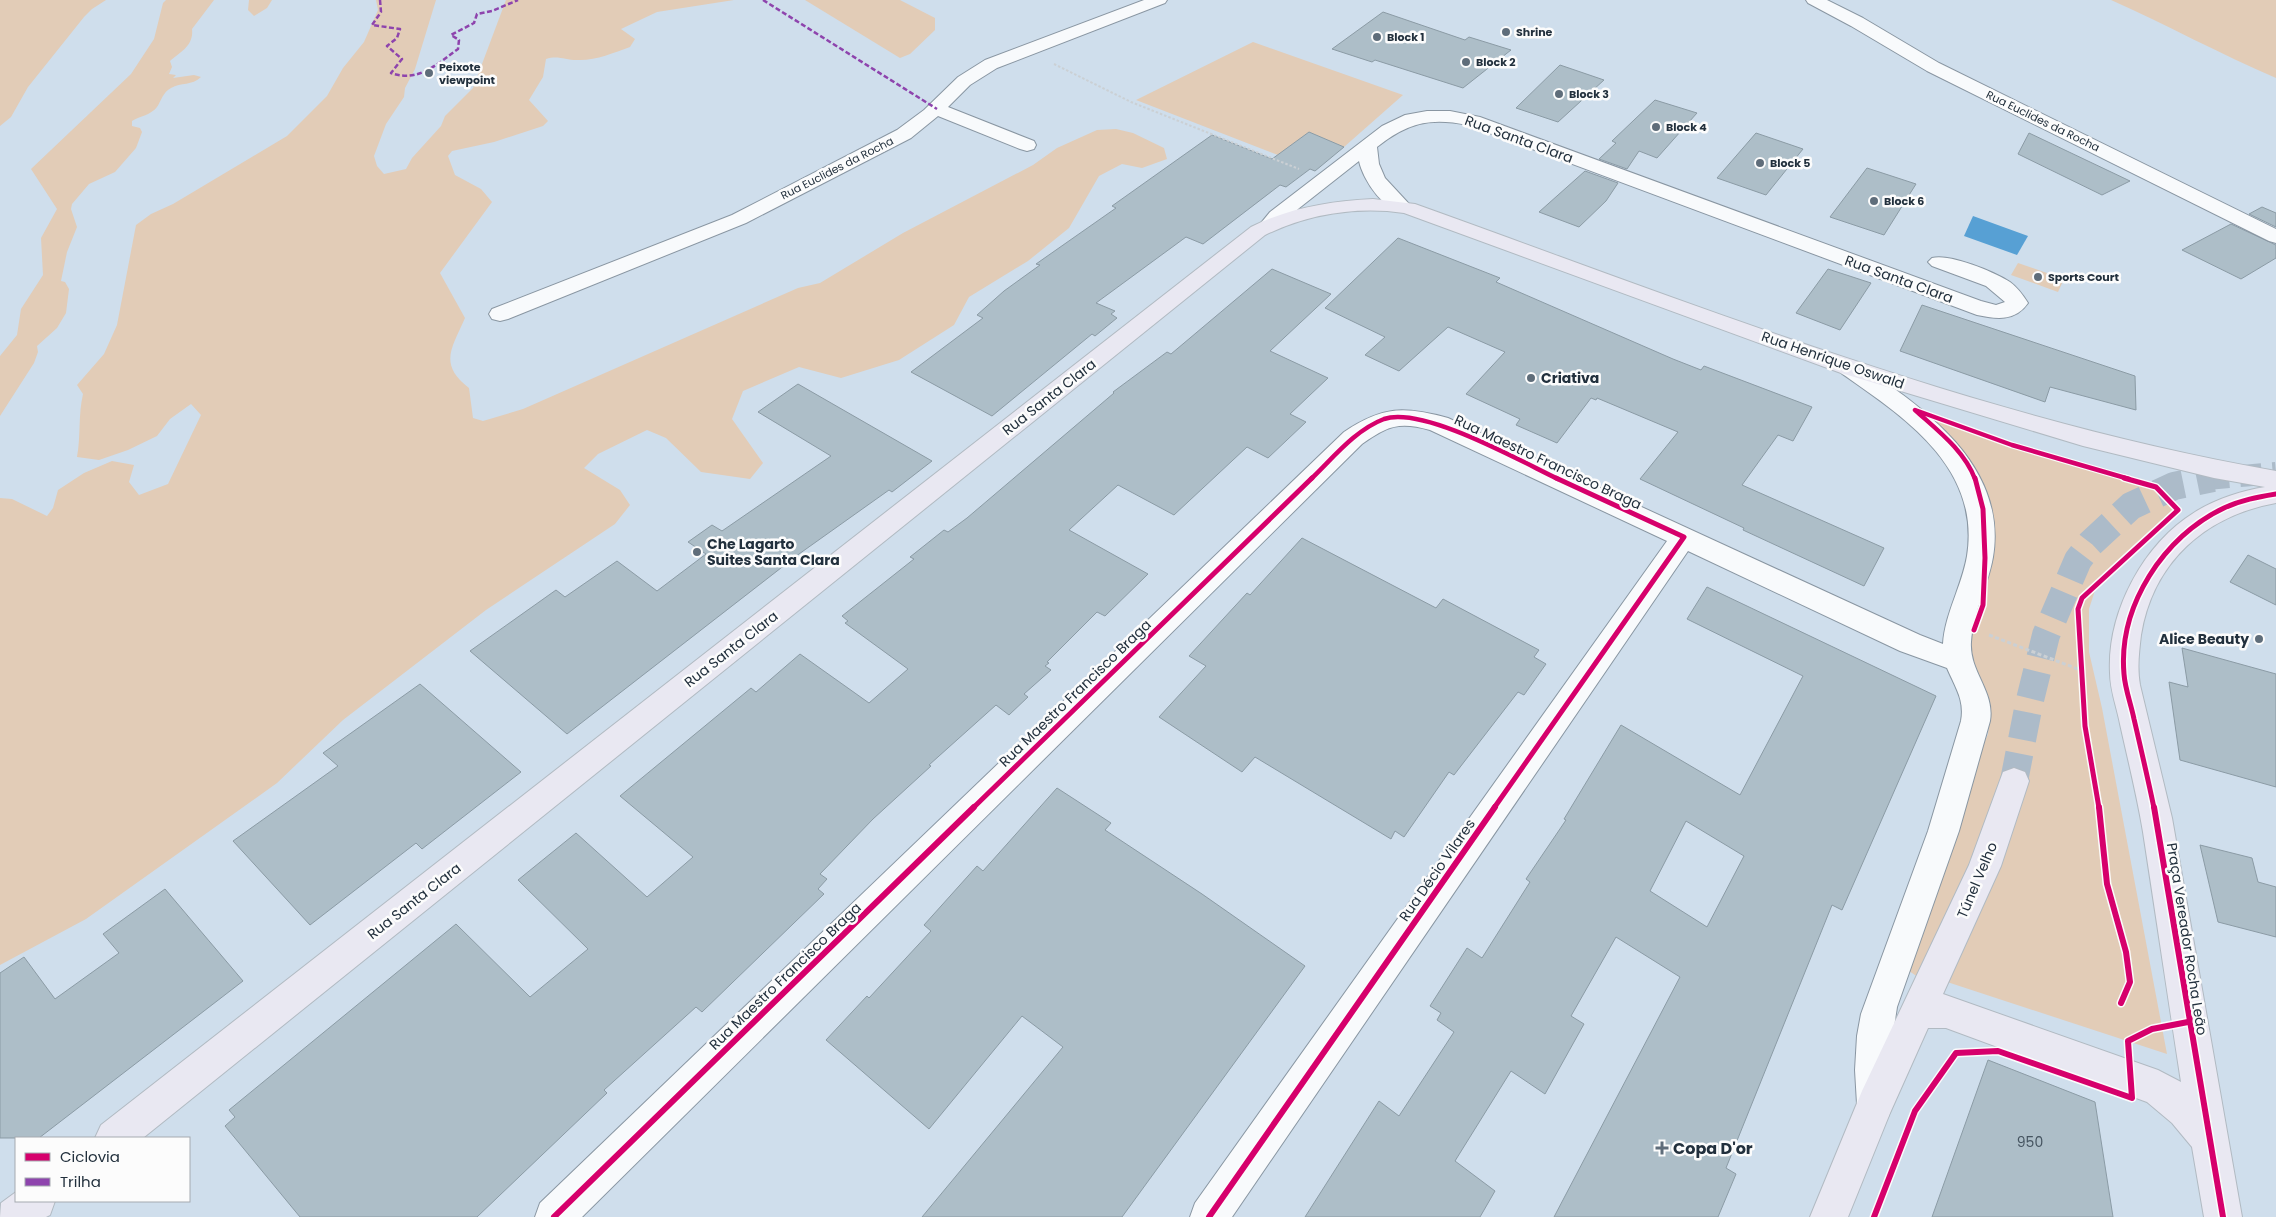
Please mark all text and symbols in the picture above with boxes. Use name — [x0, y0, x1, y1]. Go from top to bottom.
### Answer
place label: Shrine — [1516, 24, 1553, 40]
marker: Shrine — [1500, 26, 1512, 38]
place label: Block 1 — [1387, 29, 1424, 45]
marker: Block 1 — [1371, 31, 1383, 43]
place label: Block 2 — [1476, 54, 1516, 70]
marker: Block 2 — [1460, 56, 1472, 68]
place label: Peixote viewpoint — [439, 59, 496, 88]
marker: Peixote viewpoint — [423, 67, 435, 79]
place label: Block 3 — [1569, 86, 1609, 102]
street label: Rua Euclides da Rocha — [1984, 87, 2102, 155]
marker: Block 3 — [1553, 88, 1565, 100]
street label: Rua Santa Clara — [1462, 110, 1576, 168]
place label: Block 4 — [1666, 119, 1707, 135]
marker: Block 4 — [1650, 121, 1662, 133]
street label: Rua Euclides da Rocha — [778, 133, 896, 203]
place label: Block 5 — [1770, 155, 1810, 171]
marker: Block 5 — [1754, 157, 1766, 169]
place label: Block 6 — [1884, 193, 1924, 209]
marker: Block 6 — [1868, 195, 1880, 207]
street label: Rua Santa Clara — [1842, 250, 1956, 308]
place label: Sports Court — [2048, 269, 2119, 285]
marker: Sports Court — [2032, 271, 2044, 283]
street label: Rua Henrique Oswald — [1759, 326, 1907, 394]
street label: Rua Santa Clara — [998, 354, 1100, 440]
place label: Criativa — [1541, 368, 1599, 388]
marker: Criativa — [1525, 372, 1537, 384]
street label: Rua Maestro Francisco Braga — [1451, 410, 1645, 514]
place label: Che Lagarto Suites Santa Clara — [707, 534, 840, 570]
marker: Che Lagarto Suites Santa Clara — [691, 546, 703, 558]
street label: Rua Santa Clara — [680, 606, 782, 692]
street label: Rua Maestro Francisco Braga — [994, 615, 1156, 771]
place label: Alice Beauty — [2159, 629, 2249, 649]
marker: Alice Beauty — [2253, 633, 2265, 645]
street label: Rua Décio Vilares — [1394, 815, 1480, 925]
street label: Túnel Velho — [1952, 839, 2002, 921]
street label: Praça Vereador Rocha Leão — [2162, 841, 2212, 1037]
street label: Rua Santa Clara — [363, 858, 465, 944]
street label: Rua Maestro Francisco Braga — [704, 898, 866, 1054]
house number: 950 — [2017, 1132, 2043, 1152]
legend — [15, 1137, 190, 1202]
place label: Copa D'or — [1673, 1137, 1753, 1160]
marker: Copa D'or — [1655, 1141, 1669, 1155]
text: Ciclovia — [60, 1146, 120, 1167]
text: Trilha — [60, 1171, 101, 1192]

